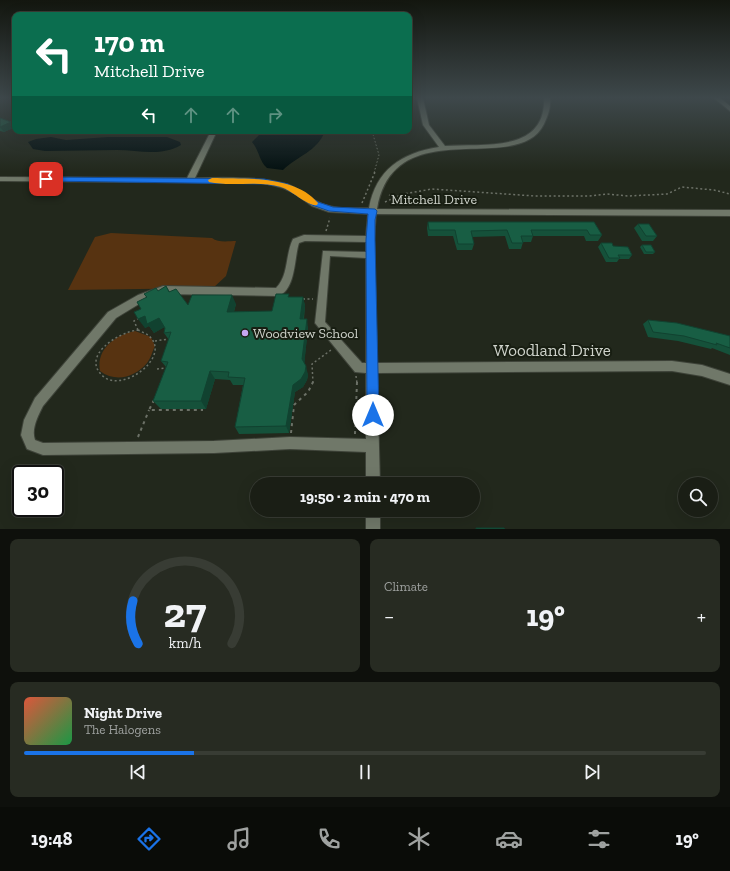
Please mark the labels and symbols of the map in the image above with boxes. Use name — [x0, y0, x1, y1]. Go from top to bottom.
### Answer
pin — [29, 162, 63, 196]
street label: Mitchell Drive — [391, 191, 477, 208]
place label: Woodview School — [253, 325, 359, 342]
marker: Woodview School — [240, 328, 250, 338]
street label: Woodland Drive — [493, 340, 611, 360]
position arrow — [352, 394, 394, 436]
speed limit sign: 30 — [12, 465, 64, 517]

